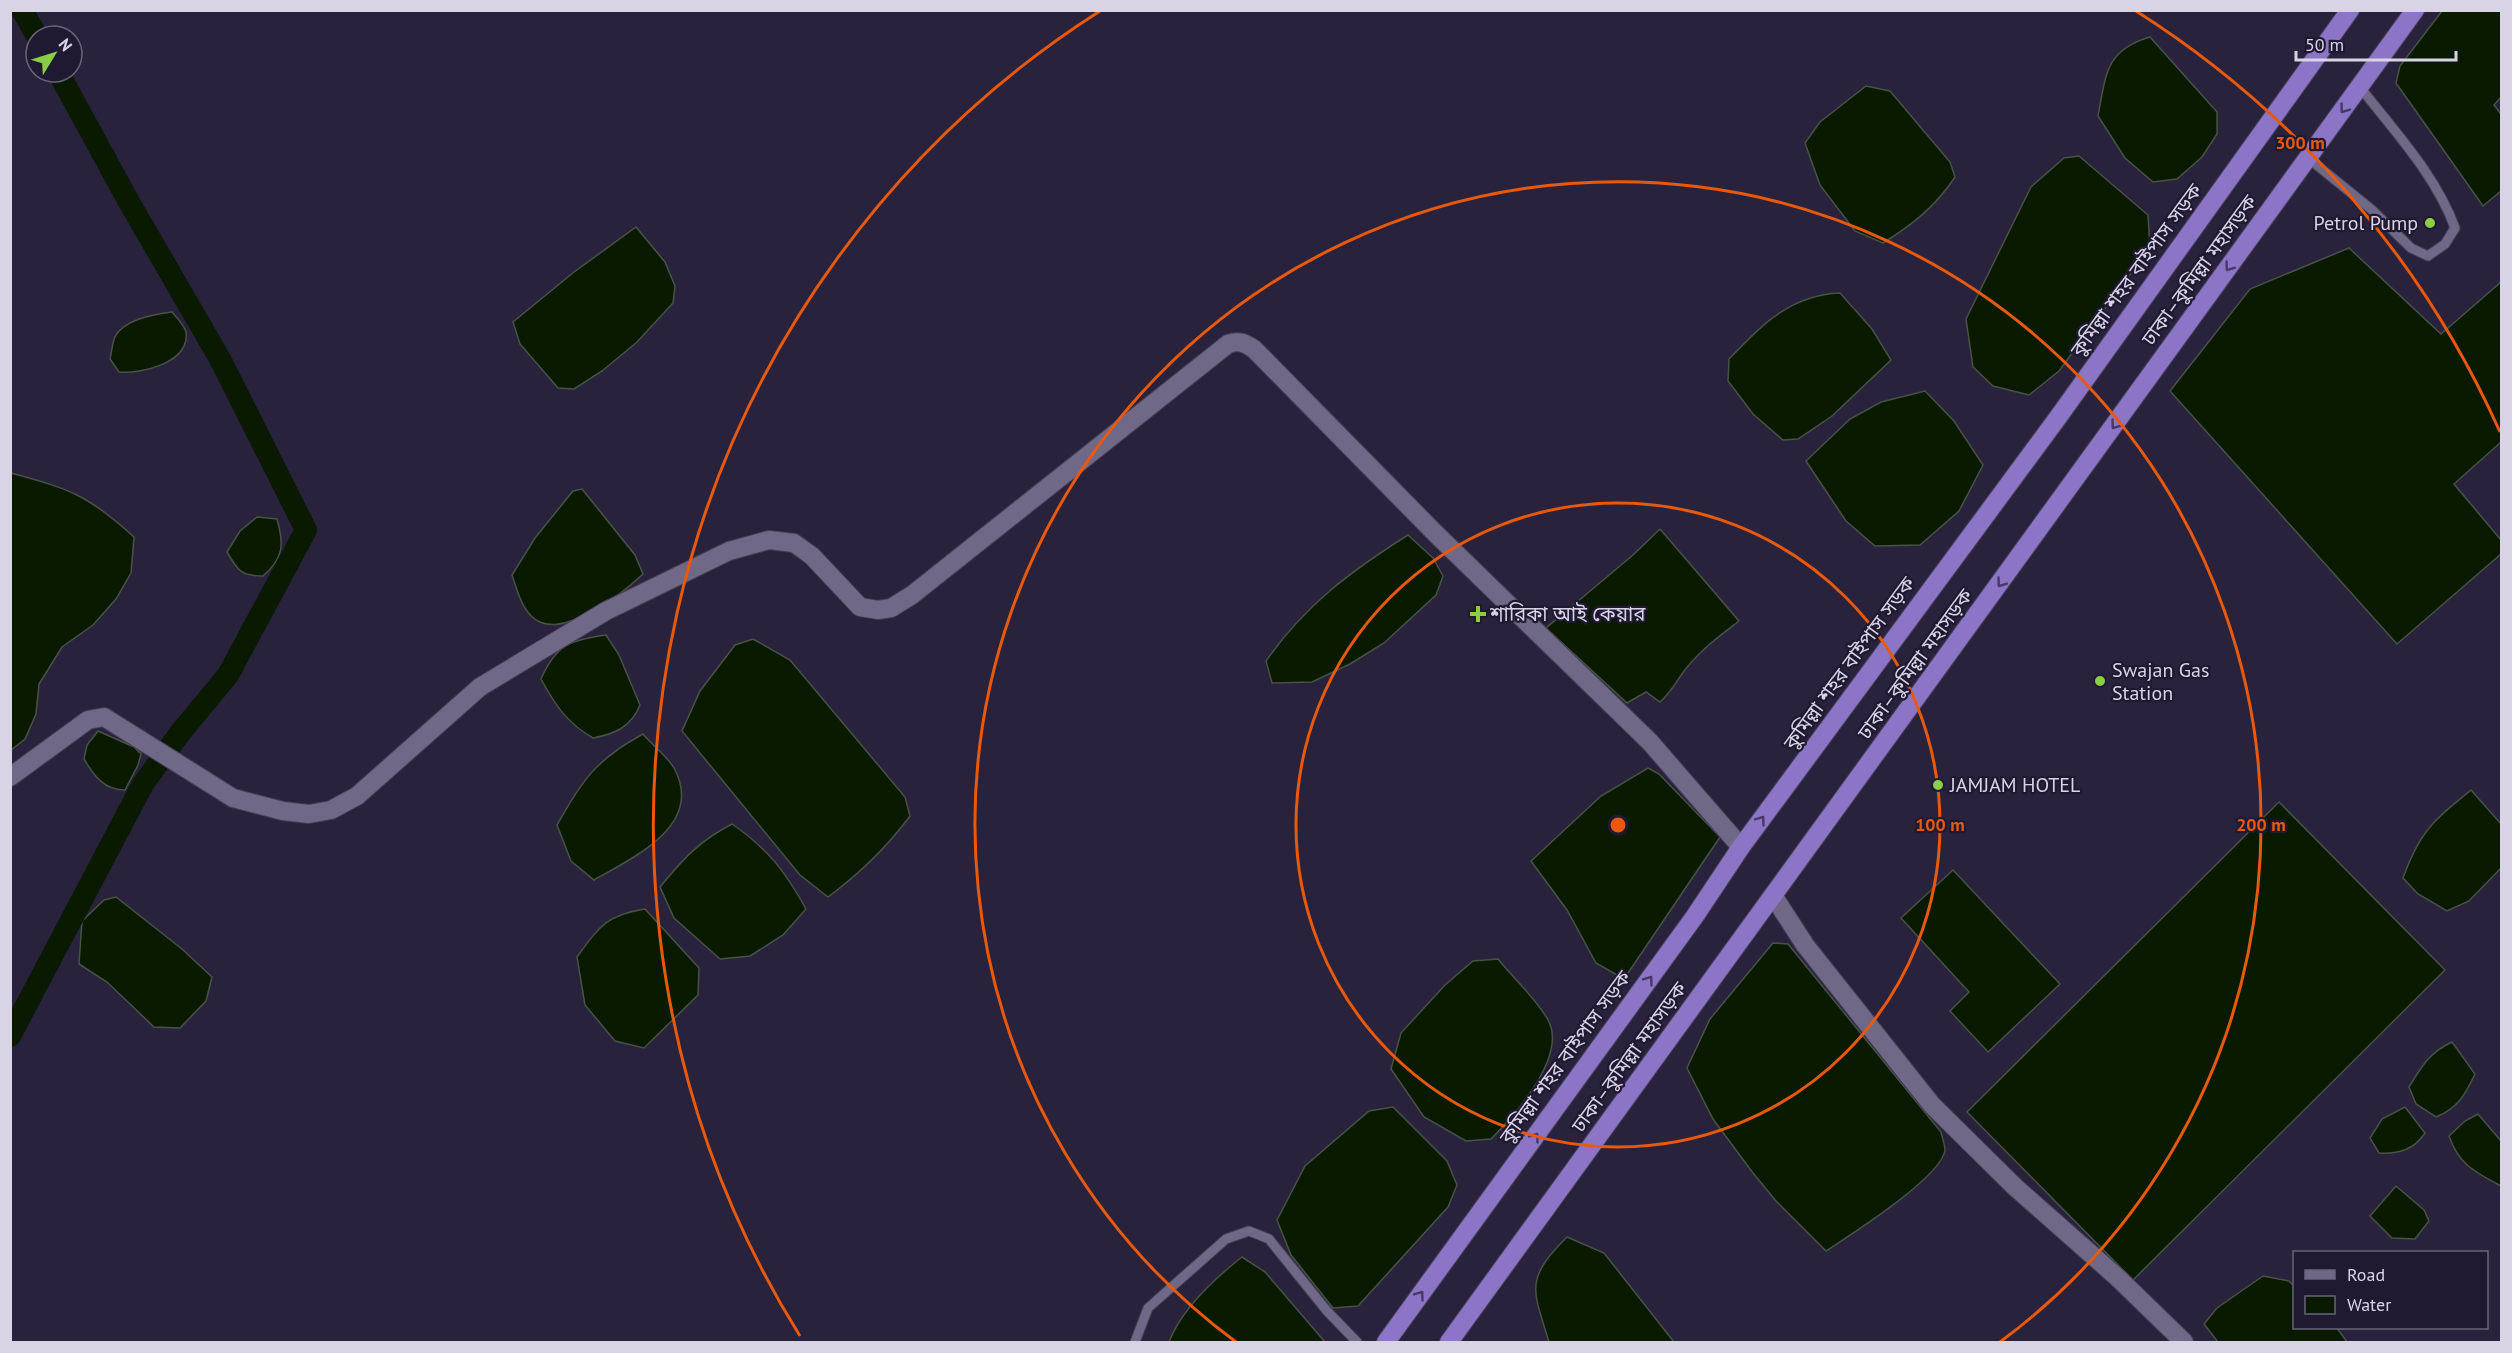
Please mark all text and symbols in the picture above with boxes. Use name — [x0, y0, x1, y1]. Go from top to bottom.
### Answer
north arrow — [24, 24, 84, 84]
scale bar — [2296, 24, 2456, 62]
text: 50 m — [2305, 33, 2344, 56]
text: N — [55, 34, 77, 55]
one-way arrow — [2340, 103, 2351, 114]
text: 300 m — [2275, 131, 2325, 154]
street label: কুমিল্লা শহর বাইপাস সড়ক — [2064, 178, 2208, 362]
street label: ঢাকা–কুমিল্লা মহাসড়ক — [2135, 189, 2263, 351]
place label: Petrol Pump — [2314, 210, 2418, 236]
marker: Petrol Pump — [2423, 216, 2437, 230]
one-way arrow — [2226, 261, 2237, 272]
one-way arrow — [2111, 419, 2122, 430]
street label: কুমিল্লা শহর বাইপাস সড়ক — [1777, 571, 1921, 755]
one-way arrow — [1997, 577, 2008, 588]
street label: ঢাকা–কুমিল্লা মহাসড়ক — [1851, 583, 1979, 745]
place label: শারিকা আই কেয়ার — [1489, 601, 1646, 627]
marker: শারিকা আই কেয়ার — [1471, 607, 1485, 621]
place label: Swajan Gas Station — [2112, 657, 2209, 706]
marker: Swajan Gas Station — [2093, 674, 2107, 688]
place label: JAMJAM HOTEL — [1949, 772, 2080, 798]
marker: JAMJAM HOTEL — [1931, 778, 1945, 792]
text: 100 m — [1915, 813, 1965, 836]
text: 200 m — [2236, 813, 2286, 836]
centre of rings — [1608, 815, 1628, 835]
one-way arrow — [1754, 815, 1765, 826]
street label: কুমিল্লা শহর বাইপাস সড়ক — [1493, 965, 1637, 1149]
one-way arrow — [1642, 975, 1653, 986]
street label: ঢাকা–কুমিল্লা মহাসড়ক — [1565, 976, 1693, 1138]
one-way arrow — [1528, 1133, 1539, 1144]
legend — [2293, 1251, 2488, 1329]
text: Road — [2347, 1263, 2385, 1286]
one-way arrow — [1413, 1291, 1424, 1302]
text: Water — [2347, 1293, 2391, 1316]

